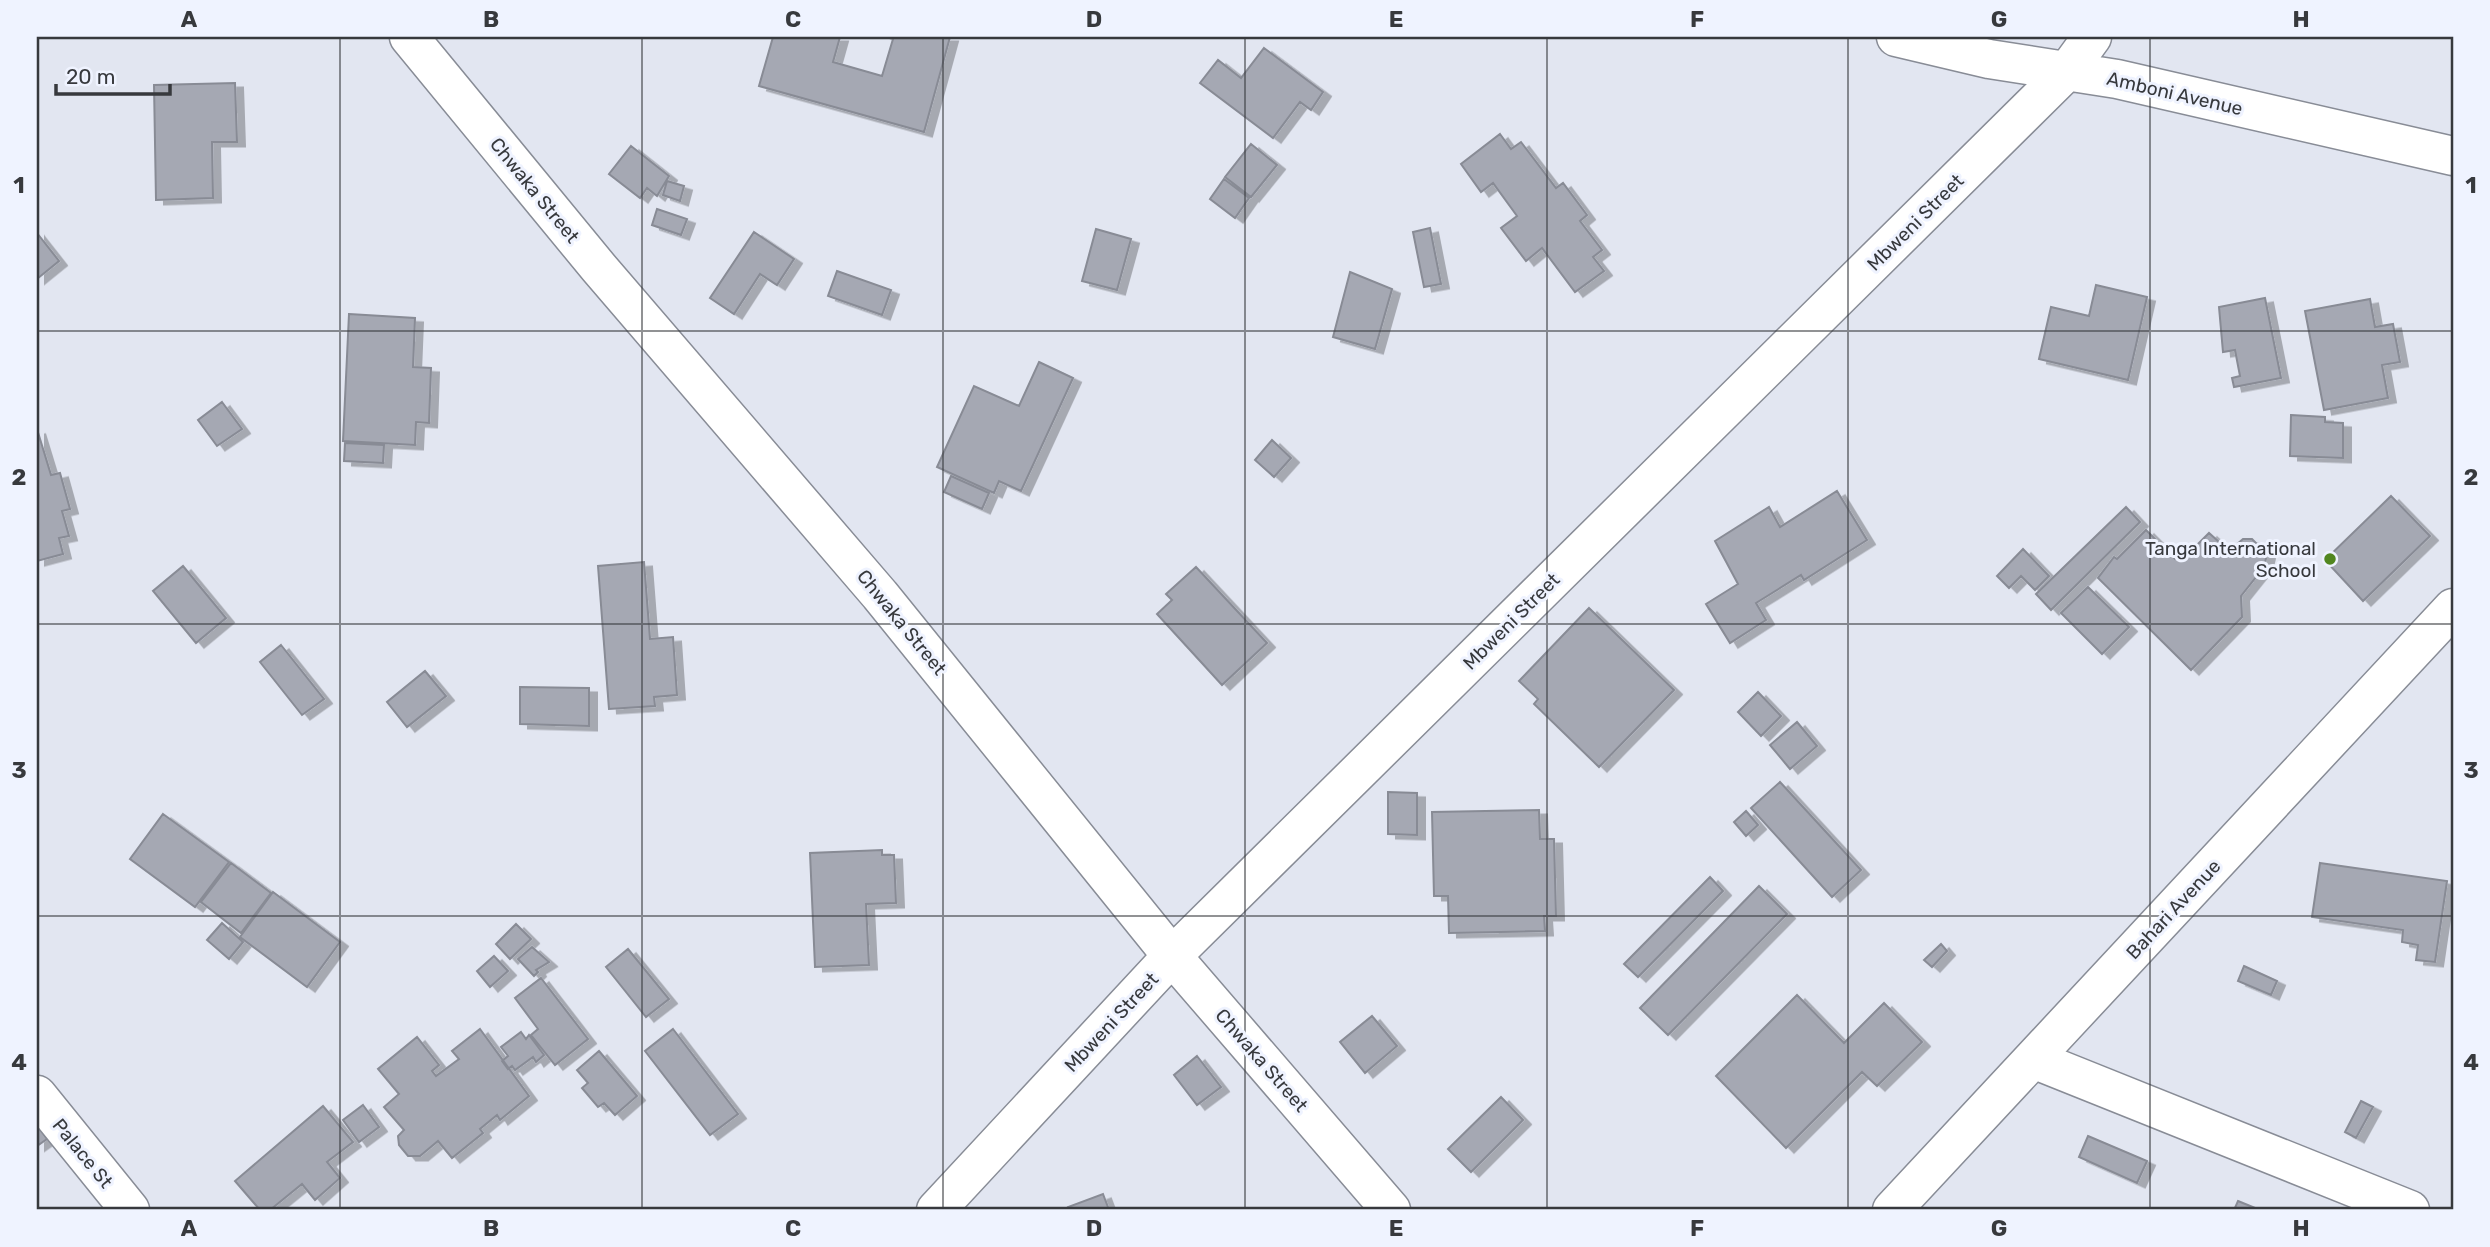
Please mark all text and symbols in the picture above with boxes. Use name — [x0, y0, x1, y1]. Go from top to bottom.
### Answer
text: A — [181, 5, 198, 33]
text: B — [483, 5, 499, 33]
text: C — [785, 5, 801, 33]
text: D — [1086, 5, 1102, 33]
text: E — [1389, 5, 1403, 33]
text: F — [1690, 5, 1704, 33]
text: G — [1991, 5, 2007, 33]
text: H — [2292, 5, 2310, 33]
scale bar — [56, 52, 170, 96]
text: 20 m — [66, 64, 115, 89]
street label: Amboni Avenue — [2105, 67, 2245, 120]
street label: Chwaka Street — [485, 133, 585, 248]
street label: Mbweni Street — [1862, 169, 1969, 276]
text: 1 — [13, 171, 25, 199]
text: 1 — [2465, 171, 2477, 199]
text: 2 — [12, 463, 26, 491]
text: 2 — [2464, 463, 2478, 491]
place label: Tanga International School — [2145, 537, 2316, 582]
marker: Tanga International School — [2322, 551, 2338, 567]
street label: Chwaka Street — [852, 565, 952, 680]
street label: Mbweni Street — [1458, 568, 1565, 675]
text: 3 — [11, 756, 27, 784]
text: 3 — [2463, 756, 2479, 784]
street label: Bahari Avenue — [2121, 855, 2225, 964]
street label: Mbweni Street — [1059, 967, 1164, 1077]
street label: Chwaka Street — [1211, 1004, 1313, 1117]
text: 4 — [11, 1048, 27, 1076]
text: 4 — [2463, 1048, 2479, 1076]
street label: Palace St — [48, 1114, 118, 1193]
text: A — [181, 1214, 198, 1242]
text: B — [483, 1214, 499, 1242]
text: C — [785, 1214, 801, 1242]
text: D — [1086, 1214, 1102, 1242]
text: E — [1389, 1214, 1403, 1242]
text: F — [1690, 1214, 1704, 1242]
text: G — [1991, 1214, 2007, 1242]
text: H — [2292, 1214, 2310, 1242]

